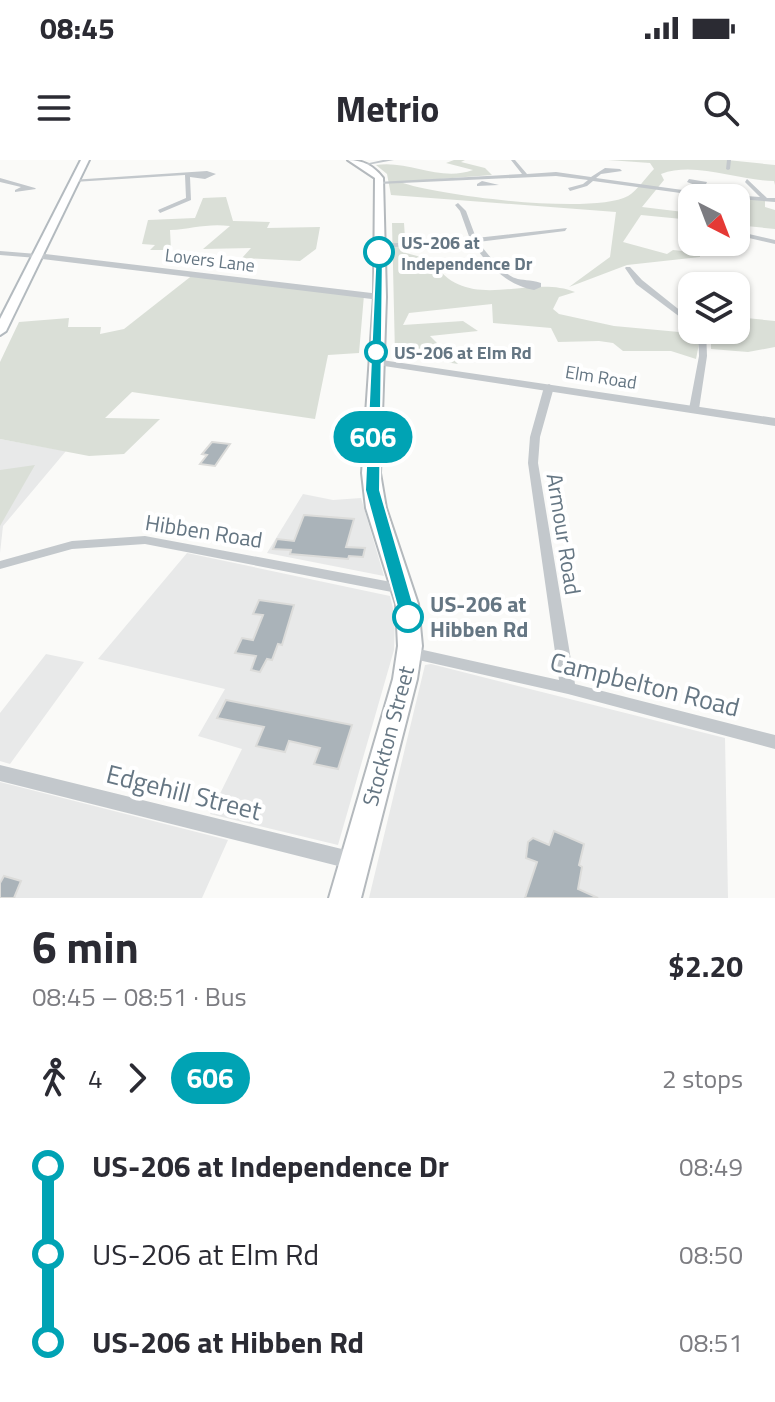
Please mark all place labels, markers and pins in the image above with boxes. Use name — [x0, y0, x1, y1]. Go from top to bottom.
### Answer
place label: US-206 at Independence Dr — [401, 229, 533, 277]
marker: US-206 at Independence Dr — [364, 237, 394, 267]
place label: US-206 at Elm Rd — [394, 339, 532, 366]
marker: US-206 at Elm Rd — [365, 341, 387, 363]
place label: US-206 at Hibben Rd — [430, 587, 528, 646]
marker: US-206 at Hibben Rd — [393, 602, 423, 632]

